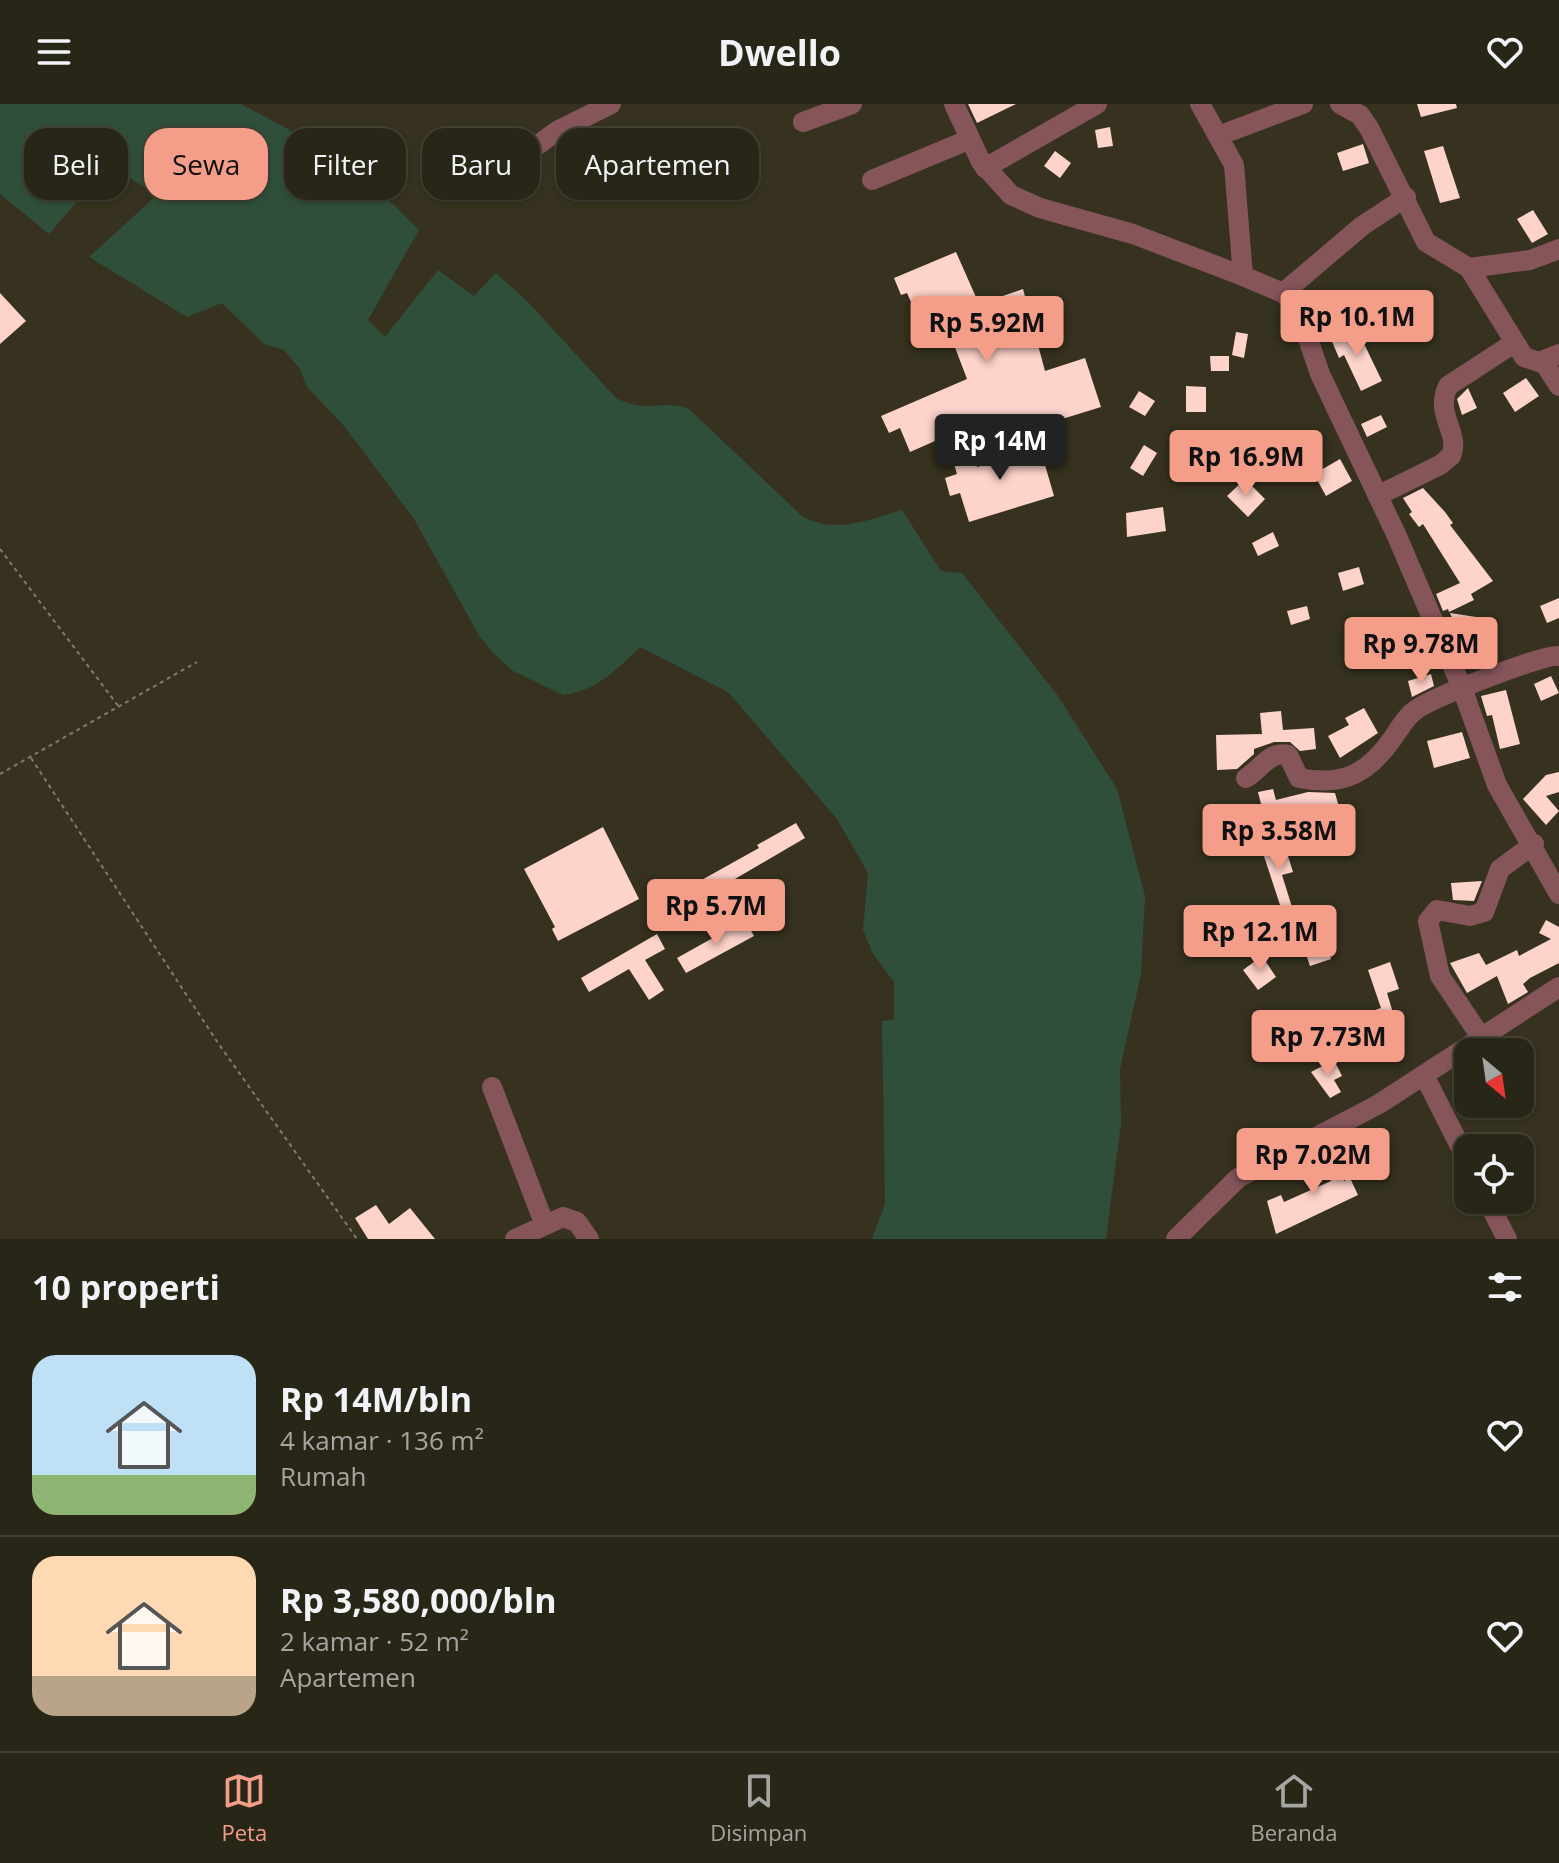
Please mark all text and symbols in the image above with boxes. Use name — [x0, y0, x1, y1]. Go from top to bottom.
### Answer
text: Dwello — [718, 28, 841, 77]
icon: menu — [32, 30, 76, 74]
icon: heart — [1483, 30, 1527, 74]
chip: Beli — [24, 128, 128, 200]
chip: Sewa — [144, 128, 268, 200]
chip: Filter — [284, 128, 406, 200]
chip: Baru — [422, 128, 540, 200]
chip: Apartemen — [556, 128, 759, 200]
pin: Rp 10.1M — [1274, 290, 1440, 358]
pin: Rp 5.92M — [904, 296, 1070, 364]
text: Rp 10.1M — [1299, 298, 1415, 334]
text: Rp 5.92M — [929, 304, 1045, 340]
pin: Rp 14M — [935, 414, 1065, 482]
text: Rp 14M — [953, 422, 1047, 458]
pin: Rp 16.9M — [1163, 430, 1329, 498]
text: Rp 16.9M — [1188, 438, 1304, 474]
pin: Rp 9.78M — [1338, 617, 1504, 685]
text: Rp 9.78M — [1363, 625, 1479, 661]
pin: Rp 3.58M — [1196, 804, 1362, 872]
text: Rp 3.58M — [1221, 812, 1337, 848]
pin: Rp 5.7M — [642, 879, 790, 947]
text: Rp 5.7M — [665, 887, 767, 923]
pin: Rp 12.1M — [1177, 905, 1343, 973]
text: Rp 12.1M — [1202, 913, 1318, 949]
pin: Rp 7.73M — [1245, 1010, 1411, 1078]
text: Rp 7.73M — [1270, 1018, 1386, 1054]
north arrow — [1454, 1038, 1534, 1118]
map controls — [1454, 1038, 1534, 1214]
pin: Rp 7.02M — [1230, 1128, 1396, 1196]
button: locate — [1454, 1134, 1534, 1214]
text: Rp 7.02M — [1255, 1136, 1371, 1172]
text: 10 properti — [32, 1264, 220, 1310]
icon: filters — [1483, 1265, 1527, 1309]
text: Rp 14M/bln — [280, 1376, 472, 1422]
icon: home — [96, 1387, 192, 1483]
icon: heart — [1483, 1413, 1527, 1457]
text: 4 kamar · 136 m² — [280, 1422, 484, 1458]
text: Rumah — [280, 1458, 366, 1494]
text: Rp 3,580,000/bln — [280, 1577, 557, 1623]
icon: home — [96, 1588, 192, 1684]
icon: heart — [1483, 1614, 1527, 1658]
text: 2 kamar · 52 m² — [280, 1623, 469, 1659]
text: Apartemen — [280, 1659, 416, 1695]
tab: Peta — [222, 1769, 267, 1847]
tab: Disimpan — [710, 1769, 807, 1847]
tab: Beranda — [1250, 1769, 1337, 1847]

